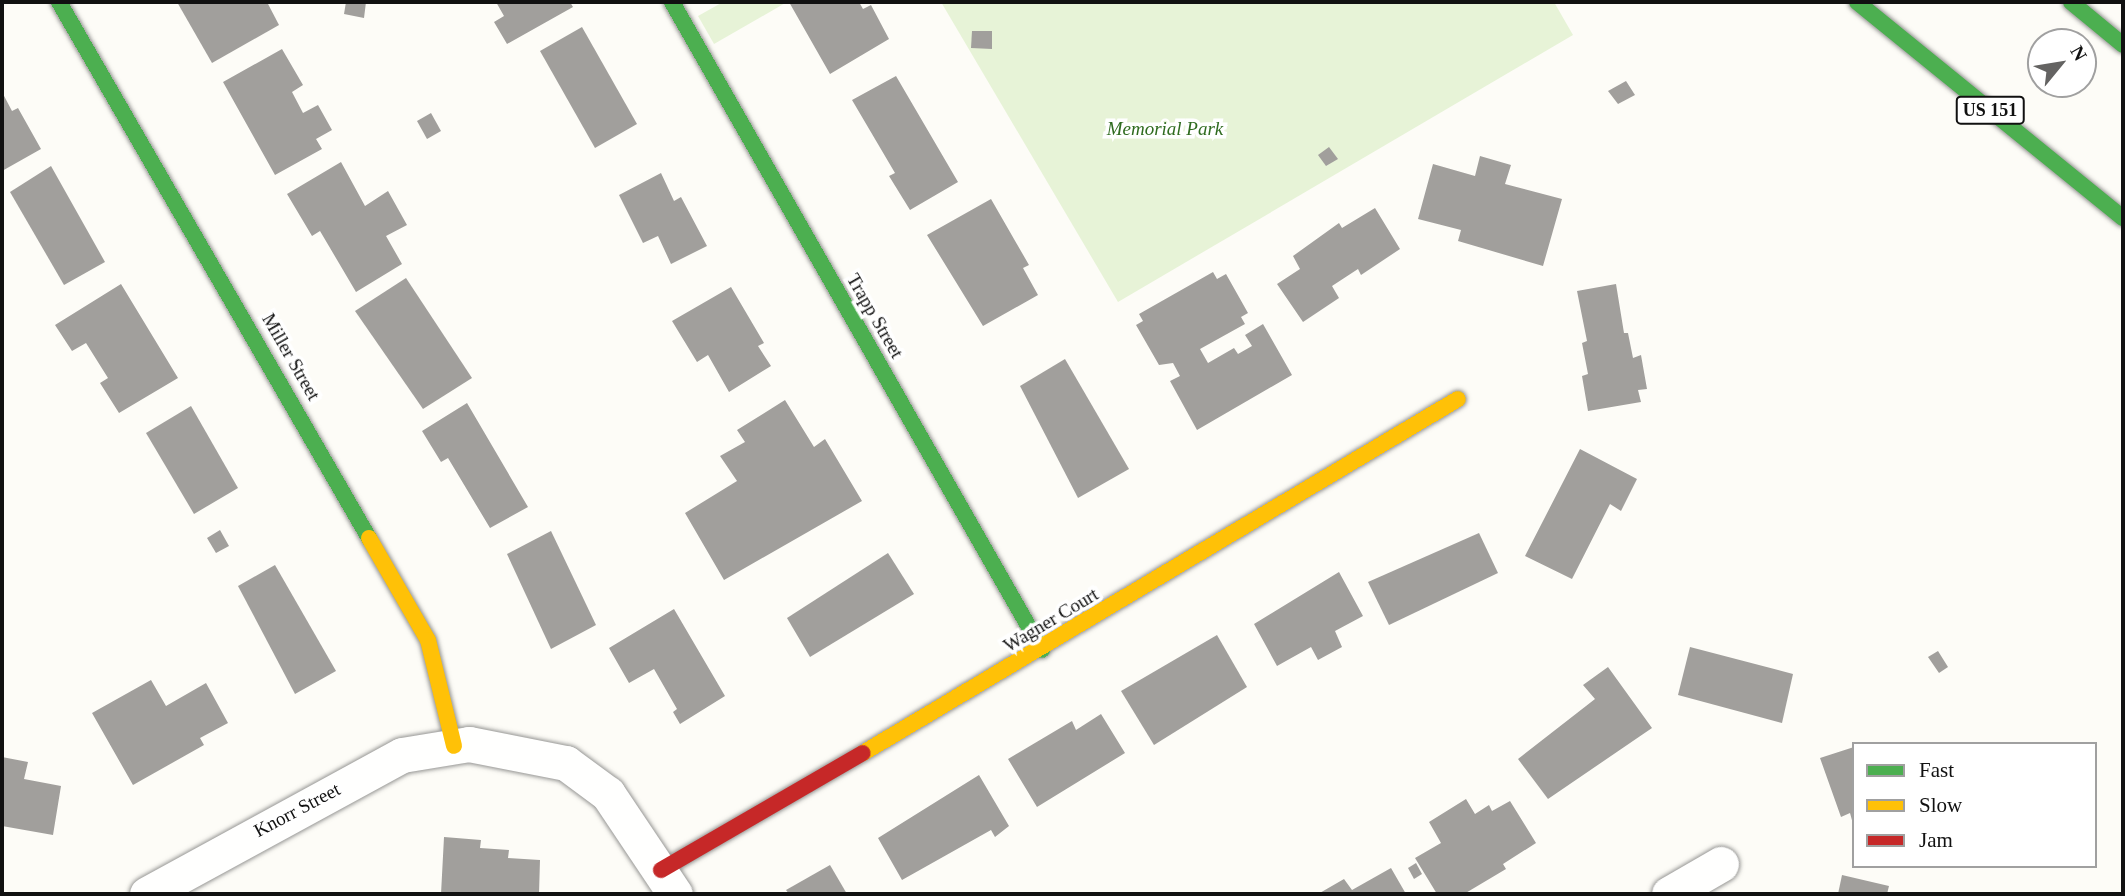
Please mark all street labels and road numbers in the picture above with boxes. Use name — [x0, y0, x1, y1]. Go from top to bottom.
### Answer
road number: US 151 — [1955, 96, 2025, 124]
street label: Trapp Street — [842, 270, 908, 362]
street label: Miller Street — [257, 309, 325, 405]
street label: Wagner Court — [999, 583, 1103, 657]
street label: Knorr Street — [250, 778, 344, 842]

